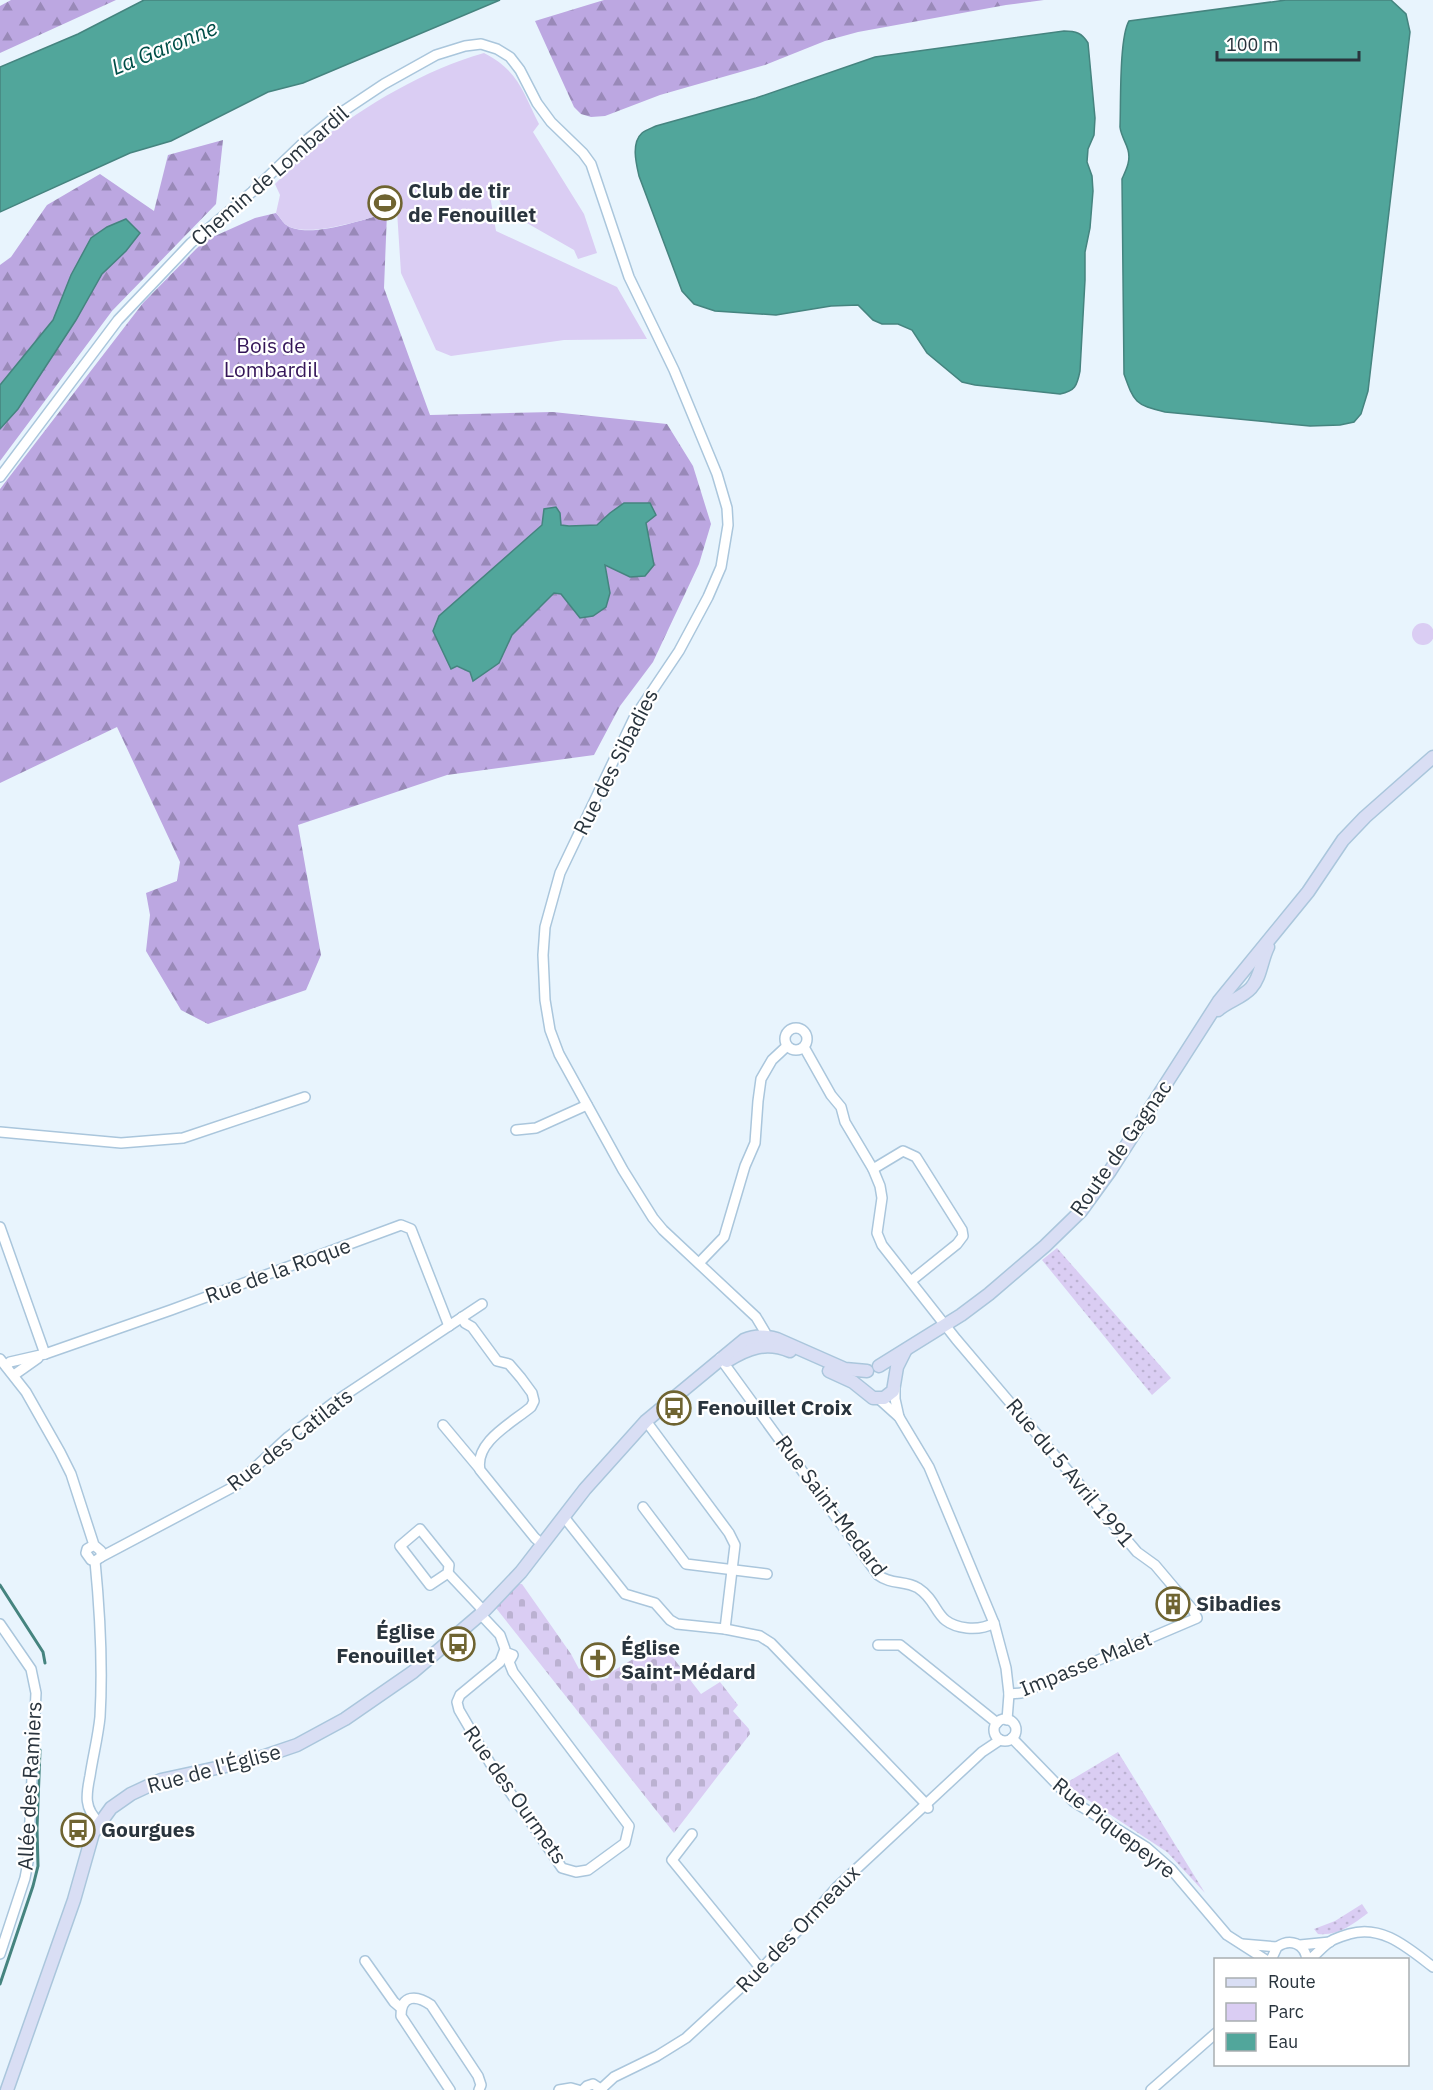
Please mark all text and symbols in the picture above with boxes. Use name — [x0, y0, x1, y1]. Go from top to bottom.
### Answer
water label: La Garonne — [107, 12, 221, 81]
scale bar — [1217, 24, 1360, 62]
text: 100 m — [1226, 33, 1278, 56]
street label: Chemin de Lombardil — [185, 99, 354, 251]
place label: Club de tir de Fenouillet — [408, 176, 536, 228]
sports icon: Club de tir de Fenouillet — [367, 185, 403, 221]
park label: Bois de Lombardil — [224, 331, 319, 383]
street label: Rue des Sibadies — [566, 684, 664, 840]
street label: Route de Gagnac — [1063, 1074, 1177, 1221]
street label: Rue de la Roque — [201, 1231, 354, 1309]
street label: Rue des Catilats — [221, 1381, 358, 1497]
bus stop icon: Fenouillet Croix — [656, 1390, 692, 1426]
street label: Rue du 5 Avril 1991 — [1000, 1392, 1141, 1553]
place label: Fenouillet Croix — [697, 1393, 853, 1421]
street label: Rue Saint-Medard — [770, 1429, 894, 1582]
building icon: Sibadies — [1155, 1586, 1191, 1622]
place label: Sibadies — [1196, 1589, 1281, 1617]
place label: Église Fenouillet — [336, 1617, 435, 1669]
street label: Impasse Malet — [1016, 1624, 1156, 1702]
bus stop icon: Église Fenouillet — [440, 1626, 476, 1662]
place label: Église Saint-Médard — [621, 1633, 756, 1685]
church icon: Église Saint-Médard — [580, 1642, 616, 1678]
street label: Allée des Ramiers — [11, 1701, 47, 1871]
street label: Rue des Ourmets — [458, 1720, 574, 1869]
street label: Rue de l'Église — [144, 1737, 284, 1799]
street label: Rue Piquepeyre — [1047, 1770, 1182, 1884]
bus stop icon: Gourgues — [60, 1812, 96, 1848]
place label: Gourgues — [101, 1815, 195, 1843]
street label: Rue des Ormeaux — [729, 1858, 866, 1998]
legend — [1214, 1958, 1409, 2066]
text: Route — [1268, 1970, 1316, 1993]
text: Parc — [1268, 2000, 1304, 2023]
text: Eau — [1268, 2030, 1298, 2053]

